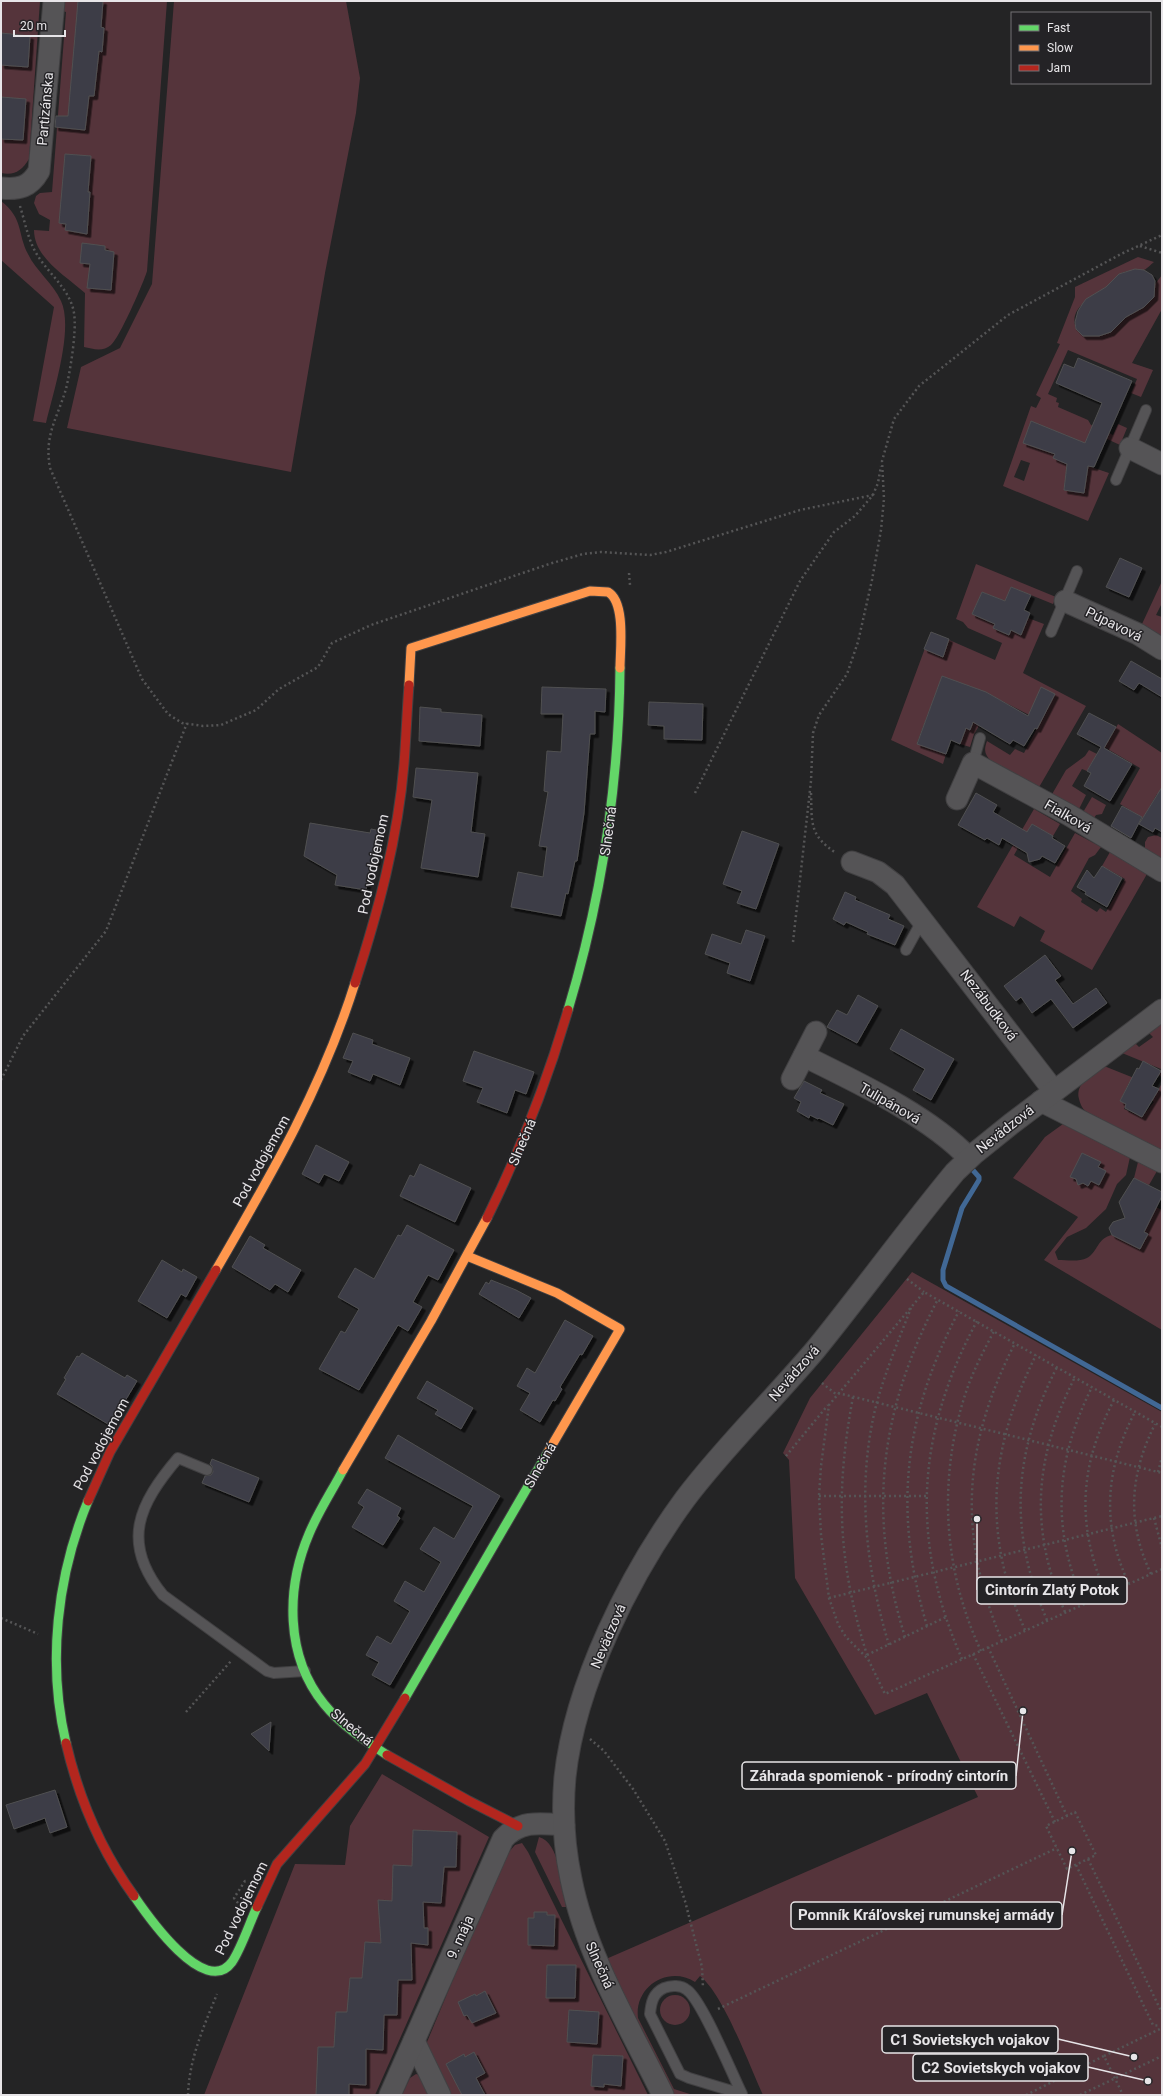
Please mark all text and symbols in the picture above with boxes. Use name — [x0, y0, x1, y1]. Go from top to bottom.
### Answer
scale bar — [14, 12, 65, 38]
legend — [1011, 12, 1151, 84]
text: 20 m — [20, 19, 47, 33]
text: Fast — [1047, 21, 1070, 35]
text: Slow — [1047, 41, 1073, 55]
text: Jam — [1047, 61, 1071, 75]
street label: Partizánska — [34, 72, 56, 146]
street label: Púpavová — [1083, 603, 1145, 645]
street label: Fialková — [1042, 796, 1094, 836]
street label: Slnečná — [597, 805, 619, 857]
street label: Pod vodojemom — [355, 812, 391, 916]
street label: Nezábudková — [957, 966, 1021, 1044]
street label: Tulipánová — [857, 1079, 923, 1127]
street label: Nevädzová — [973, 1102, 1037, 1156]
street label: Pod vodojemom — [229, 1113, 293, 1209]
street label: Slnečná — [505, 1116, 539, 1168]
street label: Nevädzová — [765, 1342, 823, 1404]
street label: Pod vodojemom — [70, 1395, 132, 1493]
street label: Slnečná — [521, 1440, 559, 1490]
callout: Cintorín Zlatý Potok — [977, 1577, 1127, 1604]
text: Cintorín Zlatý Potok — [985, 1581, 1120, 1599]
street label: Nevädzová — [587, 1601, 629, 1671]
street label: Slnečná — [328, 1705, 376, 1749]
callout: Záhrada spomienok - prírodný cintorín — [742, 1762, 1016, 1789]
text: Záhrada spomienok - prírodný cintorín — [750, 1767, 1008, 1785]
street label: Pod vodojemom — [211, 1859, 271, 1957]
callout: Pomník Kráľovskej rumunskej armády — [791, 1902, 1062, 1929]
text: Pomník Kráľovskej rumunskej armády — [798, 1906, 1054, 1924]
street label: 9. mája — [443, 1913, 477, 1961]
street label: Slnečná — [583, 1939, 617, 1991]
callout: C1 Sovietskych vojakov — [882, 2026, 1058, 2053]
text: C1 Sovietskych vojakov — [890, 2031, 1050, 2049]
callout: C2 Sovietskych vojakov — [913, 2054, 1088, 2081]
text: C2 Sovietskych vojakov — [921, 2059, 1081, 2077]

